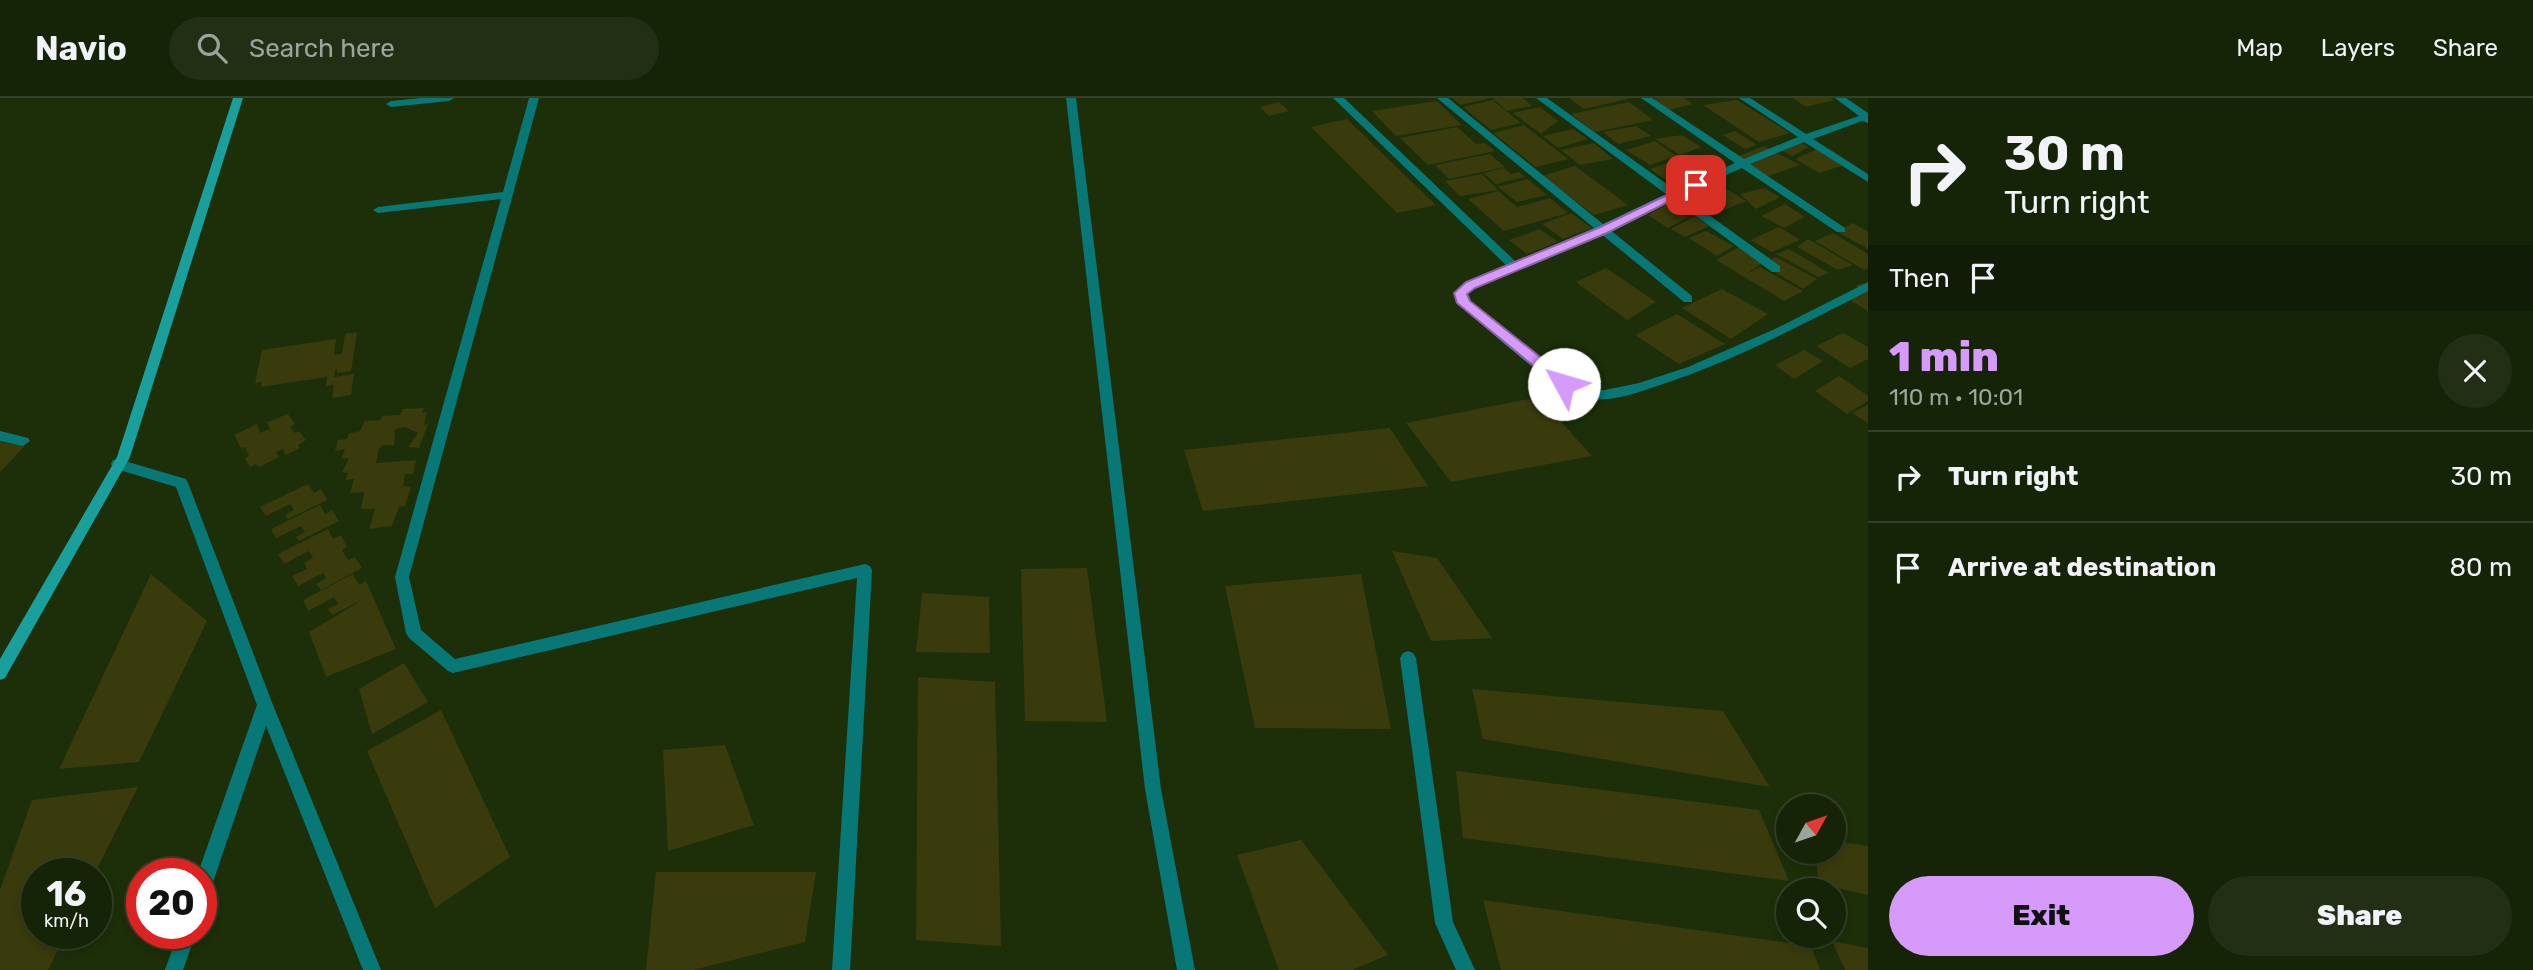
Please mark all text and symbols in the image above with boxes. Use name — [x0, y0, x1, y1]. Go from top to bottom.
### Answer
search box — [169, 17, 659, 80]
text: Navio — [35, 29, 127, 68]
icon: search — [193, 29, 231, 67]
text: Search here — [249, 33, 395, 64]
text: Map — [2236, 34, 2283, 62]
text: Layers — [2321, 34, 2395, 62]
text: Share — [2433, 34, 2498, 62]
text: 30 m — [2004, 124, 2125, 182]
icon: right — [1889, 126, 1980, 217]
pin — [1666, 155, 1726, 215]
icon: arrive — [1677, 166, 1715, 204]
text: Turn right — [2004, 183, 2149, 221]
icon: arrive — [1964, 259, 2002, 297]
text: Then — [1889, 263, 1950, 294]
text: 1 min — [1889, 332, 1999, 382]
button: close — [2438, 334, 2512, 408]
position arrow — [1527, 347, 1601, 421]
text: 110 m · 10:01 — [1889, 383, 2023, 411]
icon: right — [1889, 458, 1927, 496]
text: Turn right — [1948, 461, 2078, 492]
text: 30 m — [2450, 461, 2512, 492]
icon: arrive — [1889, 549, 1927, 587]
text: Arrive at destination — [1948, 552, 2216, 583]
text: 80 m — [2449, 552, 2512, 583]
north arrow — [1776, 794, 1846, 864]
map controls — [1776, 794, 1846, 948]
speed limit sign: 20 — [126, 858, 217, 949]
text: 16 — [46, 873, 87, 915]
button: Exit — [1889, 876, 2194, 956]
button: Share — [2208, 876, 2512, 956]
button: search — [1776, 878, 1846, 948]
text: km/h — [44, 910, 89, 932]

